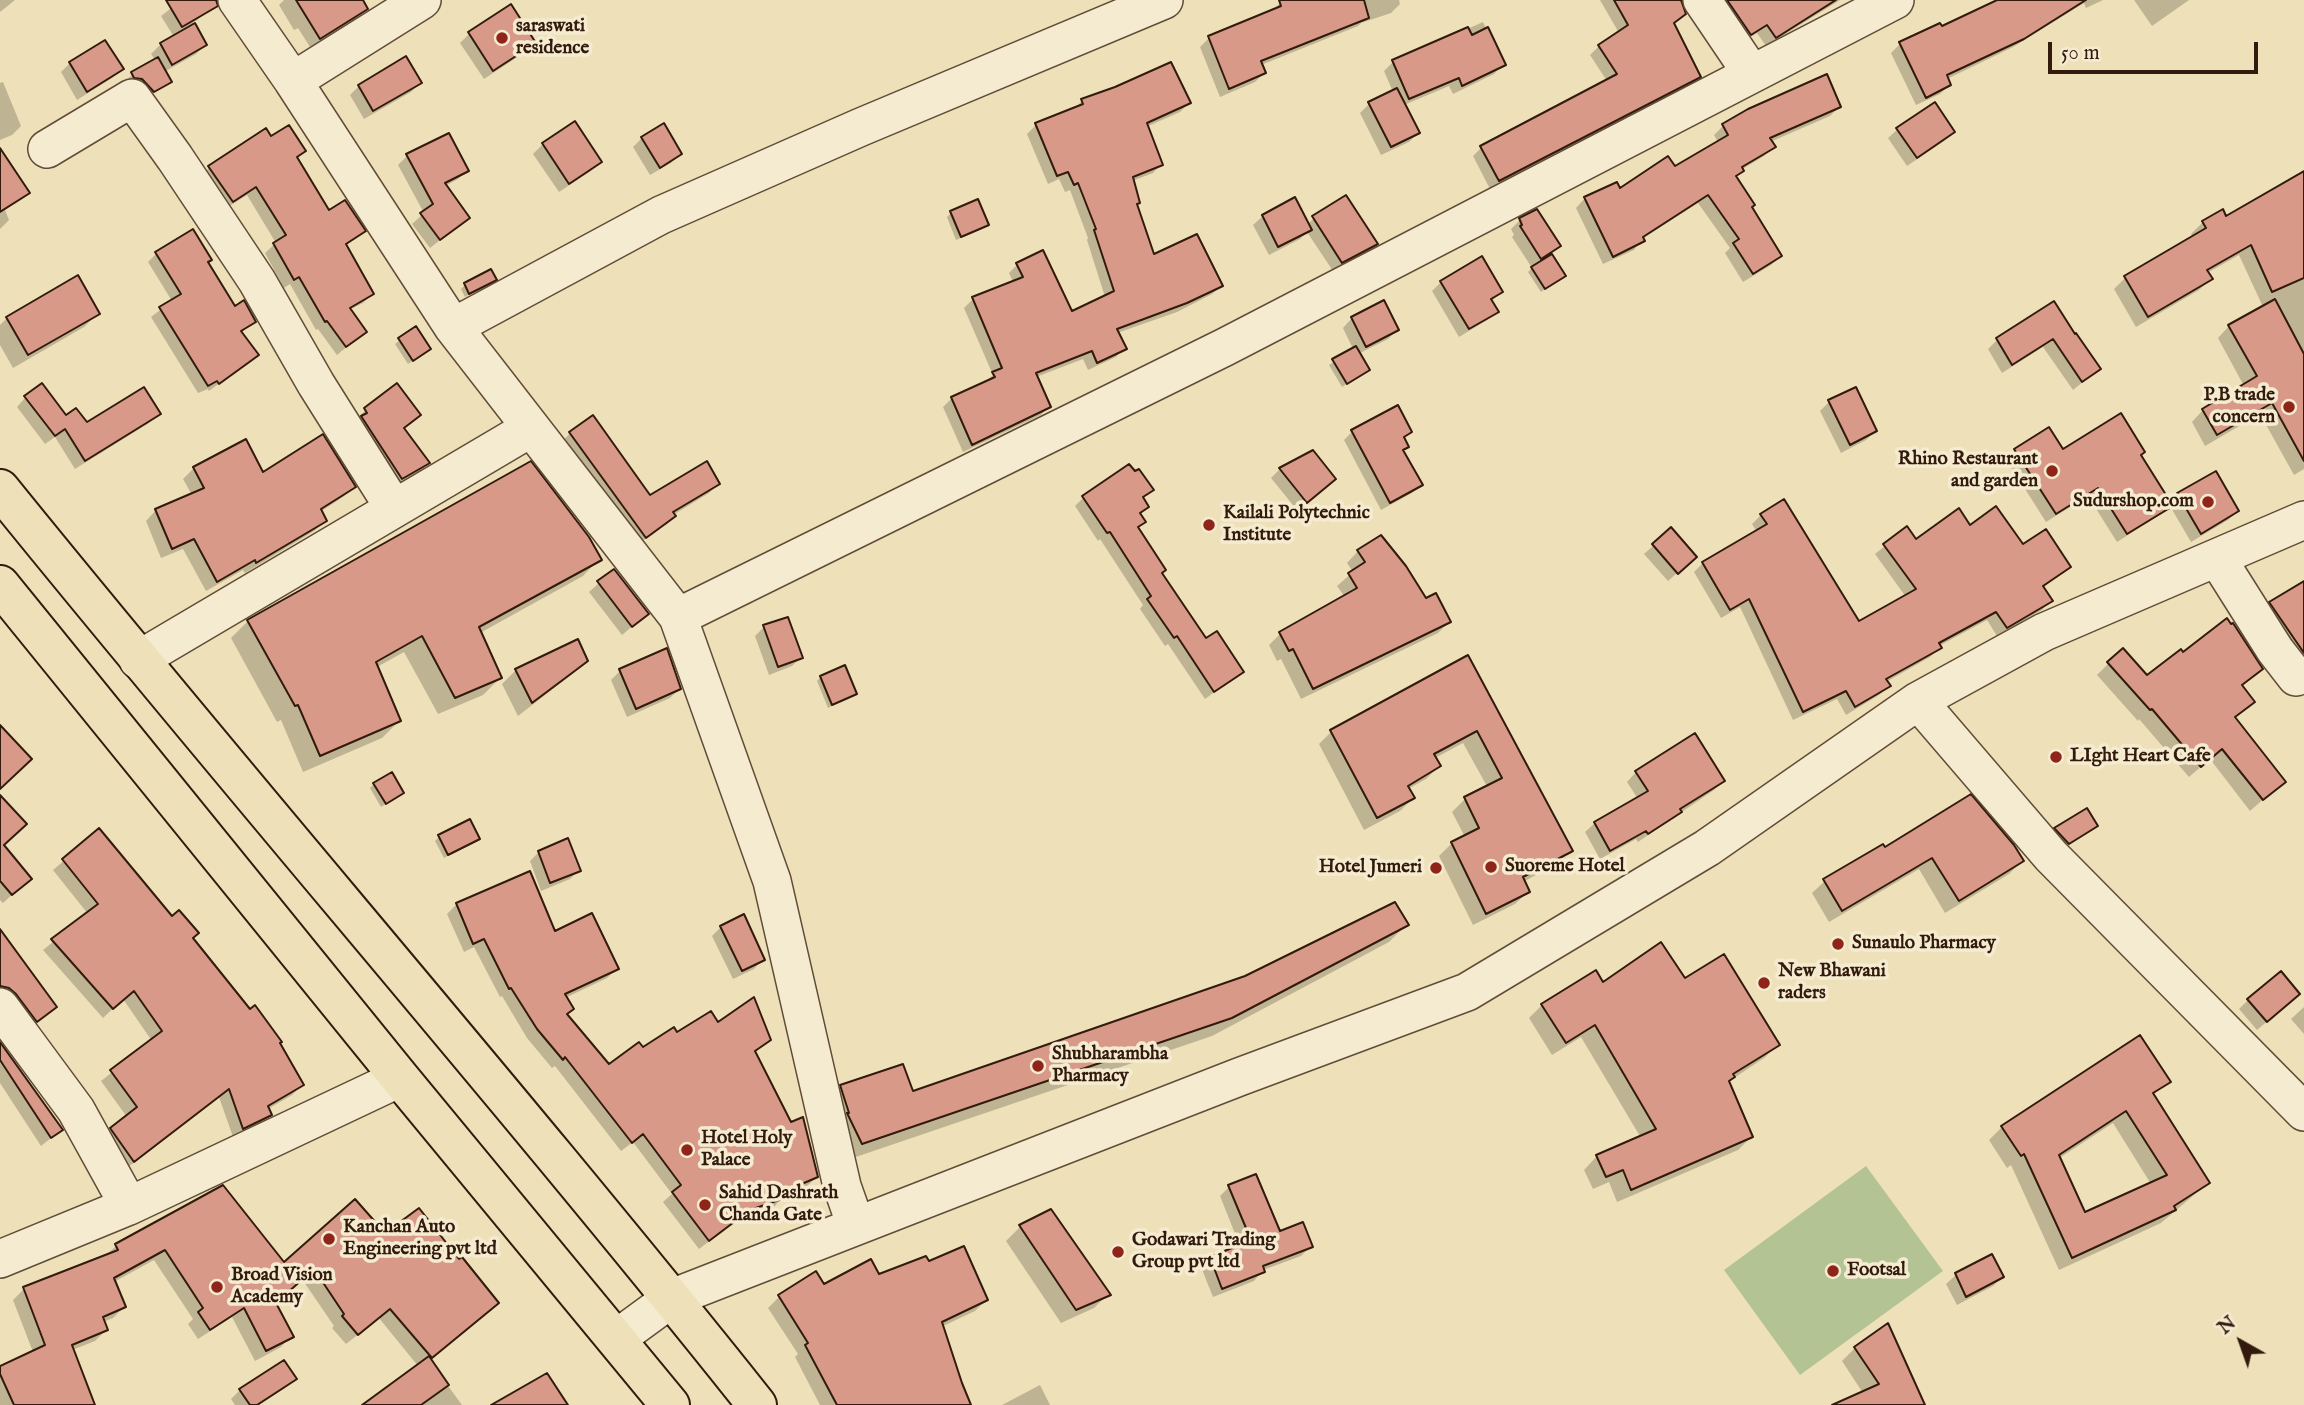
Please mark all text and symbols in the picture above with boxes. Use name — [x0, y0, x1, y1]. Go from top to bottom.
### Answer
place label: saraswati residence — [516, 16, 589, 60]
scale bar — [2052, 28, 2262, 72]
marker: saraswati residence — [494, 30, 510, 46]
text: 50 m — [2061, 40, 2100, 67]
place label: P.B trade concern — [2204, 385, 2275, 429]
marker: P.B trade concern — [2281, 399, 2297, 415]
place label: Rhino Restaurant and garden — [1898, 449, 2038, 493]
marker: Rhino Restaurant and garden — [2044, 463, 2060, 479]
place label: Sudurshop.com — [2073, 491, 2194, 513]
marker: Sudurshop.com — [2200, 494, 2216, 510]
place label: Kailali Polytechnic Institute — [1223, 503, 1370, 547]
marker: Kailali Polytechnic Institute — [1201, 517, 1217, 533]
place label: LIght Heart Cafe — [2070, 746, 2211, 768]
marker: LIght Heart Cafe — [2048, 749, 2064, 765]
place label: Suoreme Hotel — [1505, 856, 1625, 878]
place label: Hotel Jumeri — [1319, 857, 1422, 879]
marker: Suoreme Hotel — [1483, 859, 1499, 875]
marker: Hotel Jumeri — [1428, 860, 1444, 876]
place label: Sunaulo Pharmacy — [1852, 933, 1996, 955]
marker: Sunaulo Pharmacy — [1830, 936, 1846, 952]
place label: New Bhawani raders — [1778, 961, 1886, 1005]
marker: New Bhawani raders — [1756, 975, 1772, 991]
place label: Shubharambha Pharmacy — [1052, 1044, 1168, 1088]
marker: Shubharambha Pharmacy — [1030, 1058, 1046, 1074]
place label: Hotel Holy Palace — [701, 1128, 792, 1172]
marker: Hotel Holy Palace — [679, 1142, 695, 1158]
place label: Sahid Dashrath Chanda Gate — [719, 1183, 838, 1227]
marker: Sahid Dashrath Chanda Gate — [697, 1197, 713, 1213]
place label: Kanchan Auto Engineering pvt ltd — [343, 1217, 497, 1261]
place label: Godawari Trading Group pvt ltd — [1132, 1230, 1276, 1274]
marker: Kanchan Auto Engineering pvt ltd — [321, 1231, 337, 1247]
marker: Godawari Trading Group pvt ltd — [1110, 1244, 1126, 1260]
place label: Footsal — [1847, 1260, 1906, 1282]
marker: Footsal — [1825, 1263, 1841, 1279]
place label: Broad Vision Academy — [231, 1265, 333, 1309]
marker: Broad Vision Academy — [209, 1279, 225, 1295]
north arrow — [2206, 1307, 2276, 1377]
text: N — [2213, 1311, 2242, 1340]

